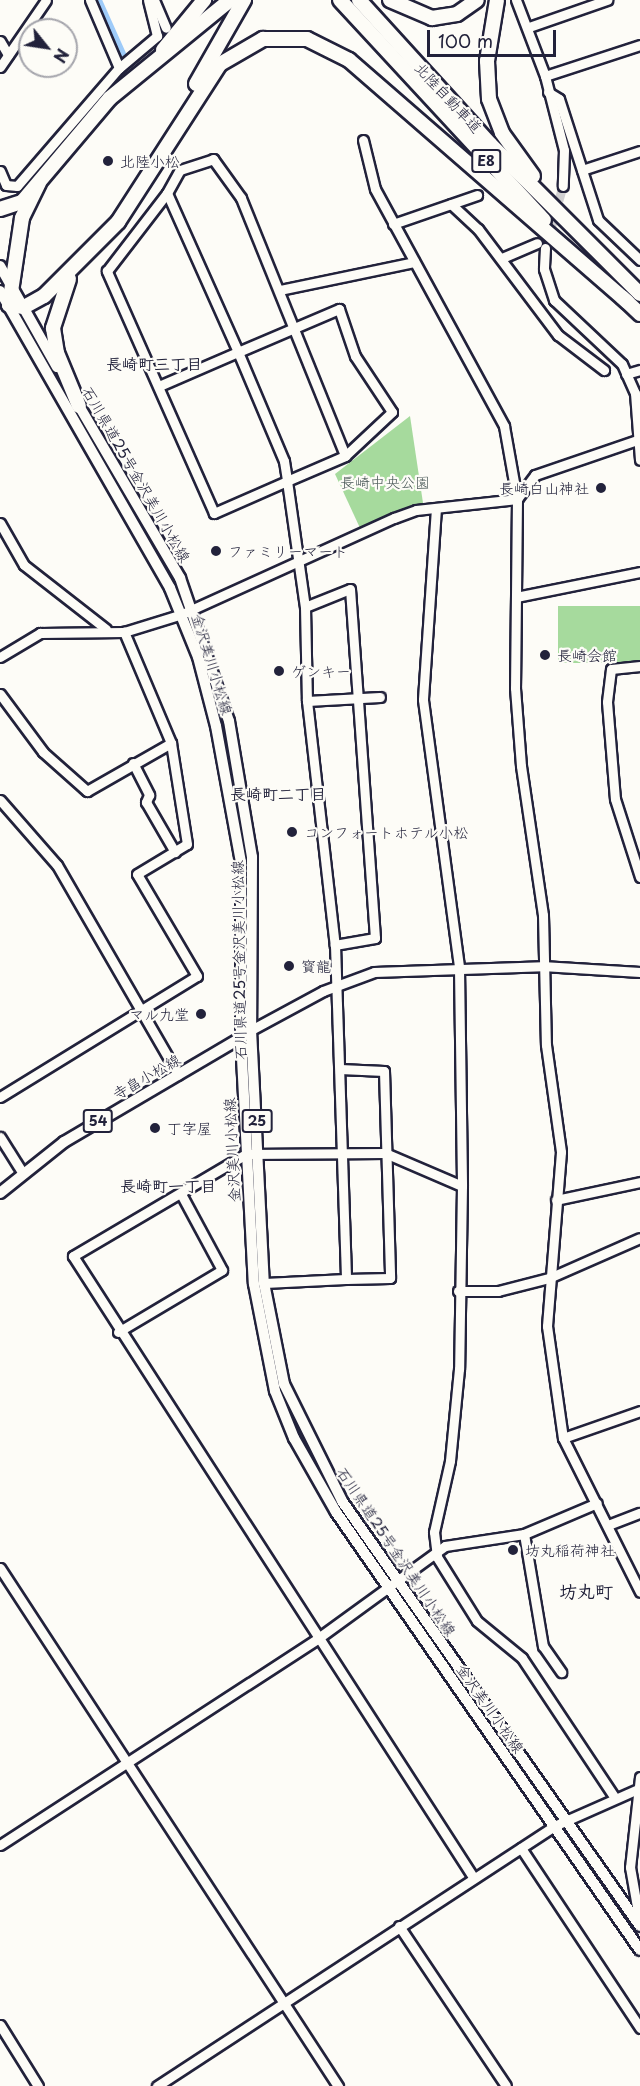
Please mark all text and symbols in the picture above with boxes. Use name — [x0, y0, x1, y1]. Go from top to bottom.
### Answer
north arrow — [18, 18, 78, 78]
scale bar — [430, 18, 559, 56]
text: 100 m — [438, 27, 493, 54]
text: N — [48, 45, 75, 67]
street label: 北陸自動車道 — [412, 58, 486, 136]
road number: E8 — [471, 150, 501, 172]
place label: 北陸小松 — [120, 152, 180, 170]
marker: 北陸小松 — [101, 154, 115, 168]
district label: 長崎町三丁目 — [106, 353, 202, 373]
street label: 石川県道25号金沢美川小松線 — [79, 383, 195, 565]
park label: 長崎中央公園 — [340, 473, 430, 491]
place label: 長崎白山神社 — [499, 479, 589, 497]
marker: 長崎白山神社 — [594, 481, 608, 495]
place label: ファミリーマート — [228, 542, 348, 560]
marker: ファミリーマート — [209, 544, 223, 558]
street label: 金沢美川小松線 — [189, 611, 237, 717]
place label: 長崎会館 — [557, 646, 617, 664]
marker: 長崎会館 — [538, 648, 552, 662]
place label: ゲンキー — [291, 662, 351, 680]
marker: ゲンキー — [272, 664, 286, 678]
district label: 長崎町二丁目 — [230, 783, 326, 803]
place label: コンフォートホテル小松 — [304, 823, 469, 841]
marker: コンフォートホテル小松 — [285, 825, 299, 839]
street label: 石川県道25号金沢美川小松線 — [227, 860, 249, 1060]
place label: 寳龍 — [301, 957, 331, 975]
marker: 寳龍 — [282, 959, 296, 973]
place label: マル九堂 — [129, 1005, 189, 1023]
marker: マル九堂 — [194, 1007, 208, 1021]
street label: 寺畠小松線 — [109, 1049, 183, 1103]
street label: 金沢美川小松線 — [219, 1097, 243, 1203]
road number: 54 — [82, 1110, 114, 1132]
road number: 25 — [240, 1110, 274, 1132]
place label: 丁字屋 — [167, 1119, 212, 1137]
marker: 丁字屋 — [148, 1121, 162, 1135]
district label: 長崎町一丁目 — [120, 1175, 216, 1195]
street label: 石川県道25号金沢美川小松線 — [334, 1463, 460, 1639]
place label: 坊丸稲荷神社 — [525, 1541, 615, 1559]
marker: 坊丸稲荷神社 — [506, 1543, 520, 1557]
district label: 坊丸町 — [559, 1580, 613, 1602]
street label: 金沢美川小松線 — [454, 1660, 528, 1756]

